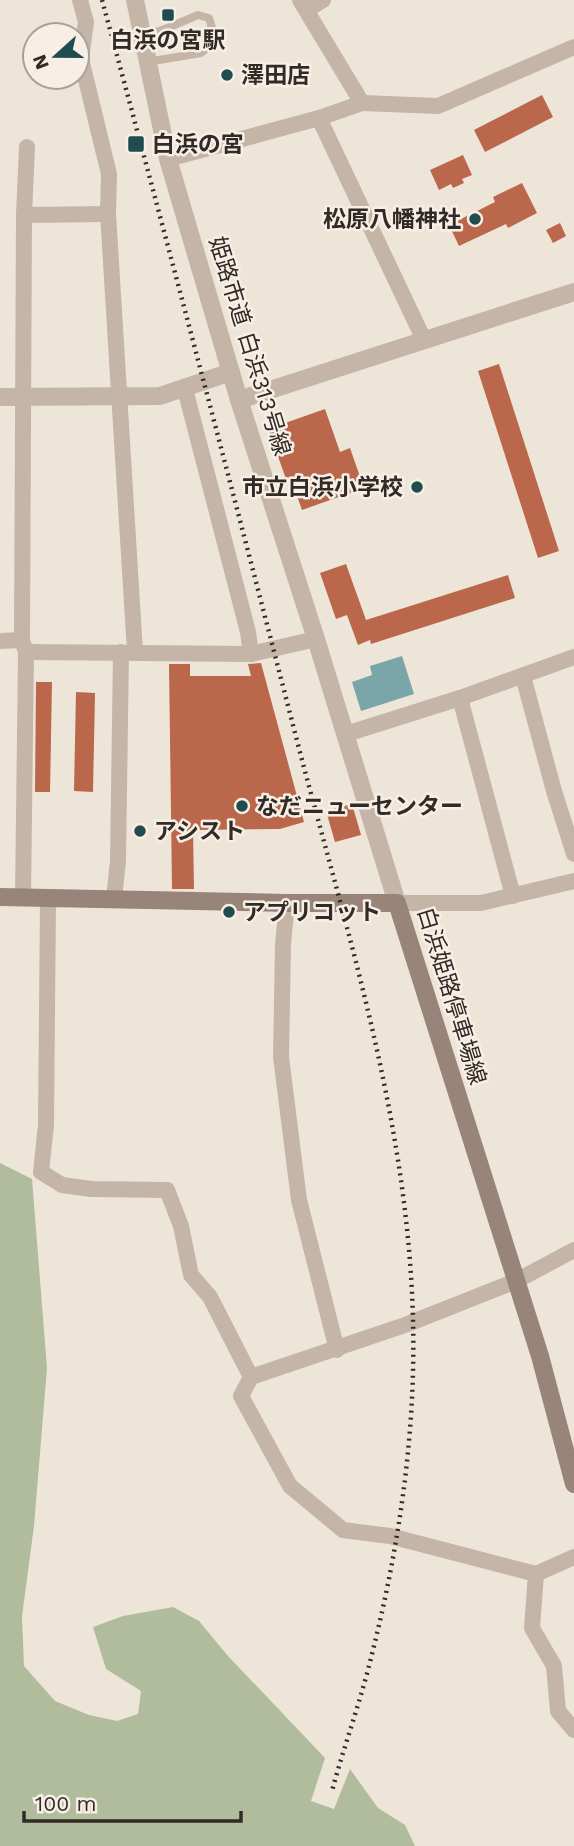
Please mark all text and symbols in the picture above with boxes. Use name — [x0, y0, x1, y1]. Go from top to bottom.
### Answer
marker: 白浜の宮駅 — [160, 7, 176, 23]
north arrow — [21, 21, 91, 91]
place label: 白浜の宮駅 — [111, 27, 226, 54]
text: N — [27, 51, 54, 73]
place label: 澤田店 — [241, 62, 310, 89]
marker: 澤田店 — [219, 67, 235, 83]
place label: 白浜の宮 — [152, 131, 244, 158]
marker: 白浜の宮 — [126, 134, 146, 154]
place label: 松原八幡神社 — [323, 206, 461, 233]
marker: 松原八幡神社 — [467, 211, 483, 227]
street label: 姫路市道 白浜313号線 — [203, 233, 296, 459]
place label: 市立白浜小学校 — [242, 474, 403, 501]
marker: 市立白浜小学校 — [409, 479, 425, 495]
place label: なだニューセンター — [256, 793, 463, 820]
marker: なだニューセンター — [234, 798, 250, 814]
place label: アシスト — [154, 818, 245, 845]
marker: アシスト — [132, 823, 148, 839]
place label: アプリコット — [243, 899, 381, 926]
marker: アプリコット — [221, 904, 237, 920]
street label: 白浜姫路停車場線 — [412, 904, 491, 1088]
scale bar — [24, 1780, 242, 1824]
text: 100 m — [35, 1791, 97, 1816]

